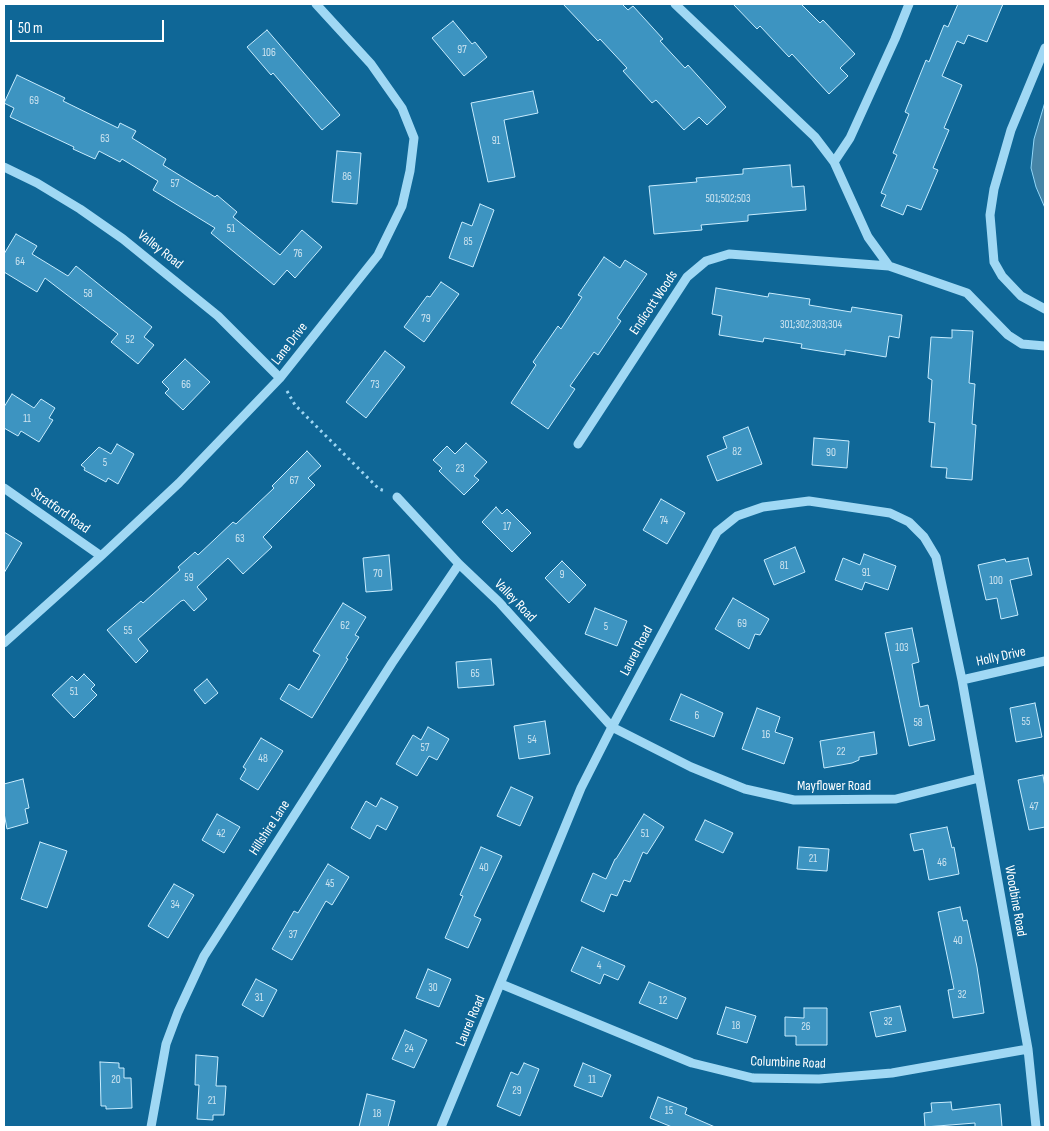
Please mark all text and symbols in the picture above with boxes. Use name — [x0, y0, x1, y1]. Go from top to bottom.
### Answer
scale bar — [12, 10, 166, 42]
text: 50 m — [18, 19, 43, 38]
house number: 97 — [457, 43, 467, 57]
house number: 106 — [262, 46, 276, 60]
house number: 69 — [29, 94, 39, 108]
house number: 63 — [100, 132, 110, 146]
house number: 91 — [492, 134, 500, 148]
house number: 86 — [342, 170, 352, 184]
house number: 57 — [171, 177, 179, 191]
house number: 501;502;503 — [705, 192, 751, 206]
house number: 51 — [227, 222, 235, 236]
street label: Valley Road — [134, 227, 186, 273]
house number: 85 — [463, 235, 473, 249]
house number: 76 — [293, 247, 303, 261]
house number: 64 — [15, 255, 25, 269]
street label: Endicott Woods — [626, 268, 682, 338]
house number: 58 — [83, 287, 93, 301]
house number: 79 — [421, 312, 431, 326]
house number: 301;302;303;304 — [780, 318, 842, 332]
street label: Lane Drive — [268, 320, 312, 368]
house number: 52 — [126, 333, 134, 347]
house number: 66 — [181, 378, 191, 392]
house number: 73 — [370, 378, 380, 392]
house number: 11 — [23, 412, 31, 426]
house number: 82 — [732, 445, 742, 459]
house number: 90 — [826, 446, 836, 460]
house number: 5 — [103, 456, 107, 470]
house number: 23 — [455, 462, 465, 476]
house number: 67 — [289, 474, 299, 488]
street label: Stratford Road — [27, 484, 93, 538]
house number: 74 — [660, 514, 668, 528]
house number: 17 — [503, 520, 511, 534]
house number: 63 — [235, 532, 245, 546]
house number: 81 — [780, 559, 788, 573]
house number: 91 — [862, 566, 870, 580]
house number: 70 — [373, 567, 383, 581]
house number: 9 — [560, 568, 564, 582]
house number: 59 — [184, 571, 194, 585]
house number: 100 — [989, 574, 1003, 588]
street label: Valley Road — [491, 576, 539, 626]
house number: 69 — [737, 617, 747, 631]
house number: 62 — [340, 619, 350, 633]
house number: 5 — [604, 620, 608, 634]
street label: Laurel Road — [617, 623, 657, 679]
house number: 55 — [124, 624, 132, 638]
house number: 103 — [895, 641, 909, 655]
street label: Holly Drive — [975, 644, 1027, 670]
house number: 65 — [470, 667, 480, 681]
house number: 51 — [70, 685, 78, 699]
house number: 6 — [695, 709, 699, 723]
house number: 55 — [1022, 715, 1030, 729]
house number: 58 — [913, 716, 923, 730]
house number: 16 — [762, 728, 770, 742]
house number: 54 — [527, 733, 537, 747]
house number: 57 — [421, 741, 429, 755]
house number: 22 — [836, 745, 846, 759]
house number: 48 — [258, 752, 268, 766]
street label: Mayflower Road — [797, 778, 871, 794]
street label: Hillshire Lane — [246, 797, 294, 859]
house number: 47 — [1030, 800, 1038, 814]
house number: 42 — [216, 827, 226, 841]
house number: 51 — [641, 827, 649, 841]
house number: 21 — [809, 852, 817, 866]
house number: 46 — [937, 856, 947, 870]
house number: 40 — [479, 861, 489, 875]
street label: Woodbine Road — [1000, 864, 1030, 938]
house number: 45 — [325, 877, 335, 891]
house number: 34 — [170, 898, 180, 912]
house number: 37 — [288, 928, 298, 942]
house number: 40 — [953, 934, 963, 948]
house number: 4 — [597, 959, 601, 973]
house number: 30 — [428, 981, 438, 995]
house number: 32 — [957, 988, 967, 1002]
house number: 31 — [255, 991, 263, 1005]
street label: Laurel Road — [453, 993, 489, 1049]
house number: 12 — [659, 994, 667, 1008]
house number: 32 — [883, 1015, 893, 1029]
house number: 18 — [732, 1019, 740, 1033]
house number: 26 — [801, 1020, 811, 1034]
house number: 24 — [404, 1042, 414, 1056]
street label: Columbine Road — [750, 1053, 826, 1073]
house number: 20 — [111, 1073, 121, 1087]
house number: 11 — [588, 1073, 596, 1087]
house number: 29 — [512, 1084, 522, 1098]
house number: 21 — [208, 1094, 216, 1108]
house number: 15 — [665, 1104, 673, 1118]
house number: 18 — [373, 1107, 381, 1121]

